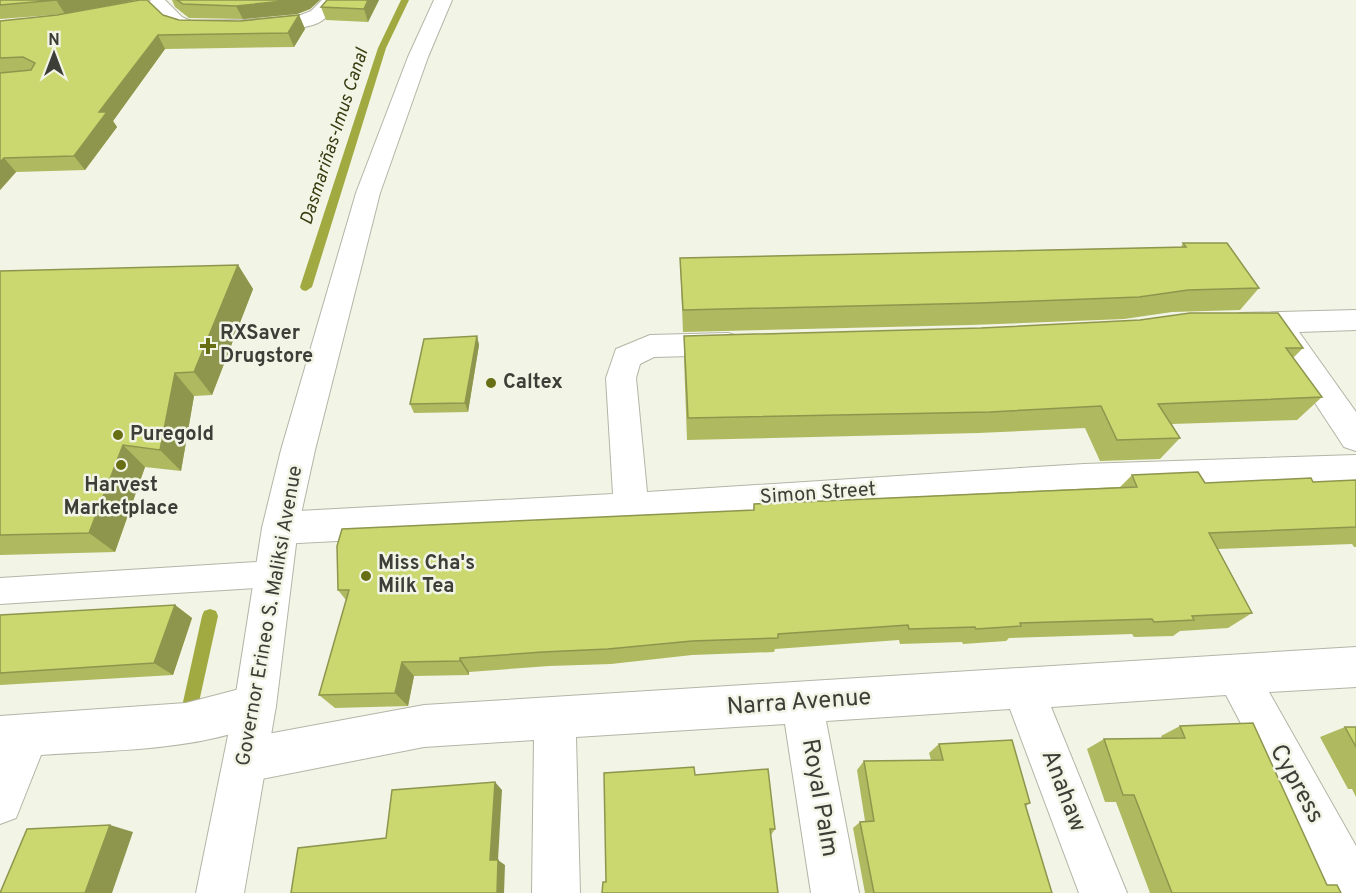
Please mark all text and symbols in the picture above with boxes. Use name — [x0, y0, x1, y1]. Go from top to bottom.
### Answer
north arrow — [24, 24, 84, 84]
text: N — [48, 31, 60, 51]
water label: Dasmariñas-Imus Canal — [296, 45, 375, 228]
place label: RXSaver Drugstore — [220, 321, 313, 370]
marker: RXSaver Drugstore — [201, 339, 215, 353]
place label: Caltex — [503, 370, 563, 396]
marker: Caltex — [484, 376, 498, 390]
place label: Puregold — [130, 422, 214, 448]
marker: Puregold — [111, 428, 125, 442]
marker: Harvest Marketplace — [114, 458, 128, 472]
street label: Governor Erineo S. Maliksi Avenue — [231, 464, 309, 768]
place label: Harvest Marketplace — [63, 473, 179, 522]
street label: Simon Street — [759, 477, 877, 511]
place label: Miss Cha's Milk Tea — [378, 551, 475, 600]
marker: Miss Cha's Milk Tea — [359, 569, 373, 583]
street label: Narra Avenue — [726, 683, 872, 723]
street label: Royal Palm — [794, 737, 844, 859]
street label: Cypress — [1262, 739, 1330, 829]
street label: Anahaw — [1034, 746, 1092, 836]

